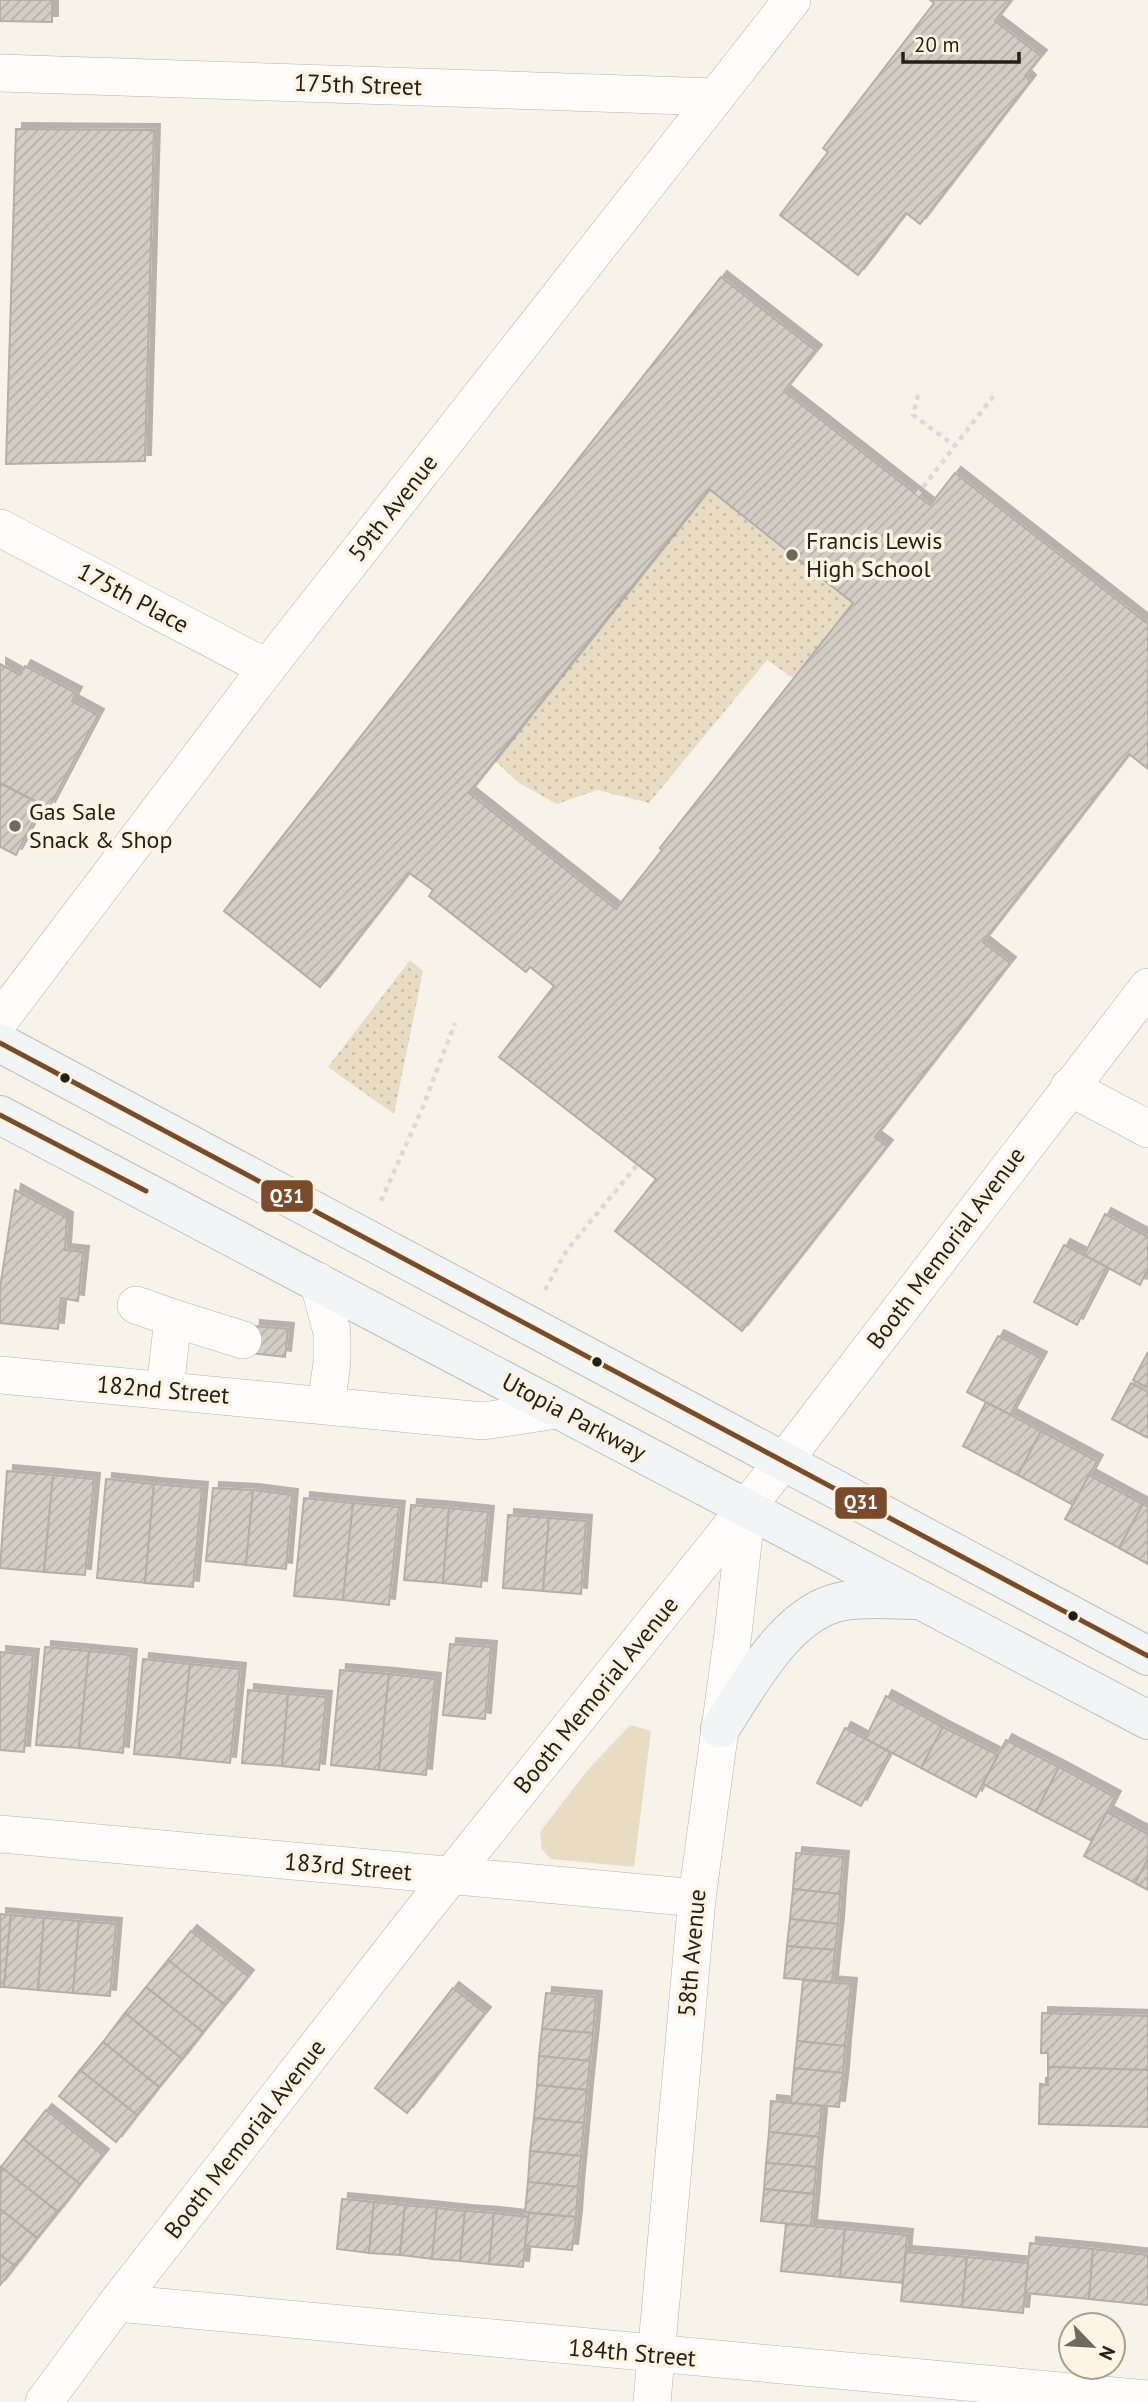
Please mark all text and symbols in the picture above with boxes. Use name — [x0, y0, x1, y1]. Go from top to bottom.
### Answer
scale bar — [903, 21, 1018, 65]
text: 20 m — [914, 31, 960, 58]
street label: 175th Street — [293, 67, 423, 102]
street label: 59th Avenue — [341, 448, 444, 568]
place label: Francis Lewis High School — [806, 525, 942, 584]
marker: Francis Lewis High School — [784, 547, 800, 563]
street label: 175th Place — [72, 555, 194, 640]
place label: Gas Sale Snack & Shop — [29, 796, 172, 855]
marker: Gas Sale Snack & Shop — [7, 818, 23, 834]
unlabelled marker — [58, 1071, 72, 1085]
street label: Booth Memorial Avenue — [859, 1141, 1032, 1355]
line badge: Q31 — [260, 1179, 314, 1213]
text: Q31 — [270, 1184, 304, 1208]
unlabelled marker — [590, 1355, 604, 1369]
street label: Utopia Parkway — [497, 1366, 652, 1468]
street label: 182nd Street — [95, 1368, 231, 1411]
line badge: Q31 — [834, 1486, 888, 1520]
text: Q31 — [844, 1490, 878, 1514]
street label: Booth Memorial Avenue — [506, 1590, 685, 1800]
unlabelled marker — [1066, 1609, 1080, 1623]
street label: 183rd Street — [283, 1845, 413, 1888]
street label: 58th Avenue — [670, 1888, 713, 2018]
street label: Booth Memorial Avenue — [157, 2033, 332, 2245]
north arrow — [1057, 2311, 1127, 2381]
street label: 184th Street — [567, 2331, 697, 2374]
text: N — [1094, 2342, 1121, 2364]

